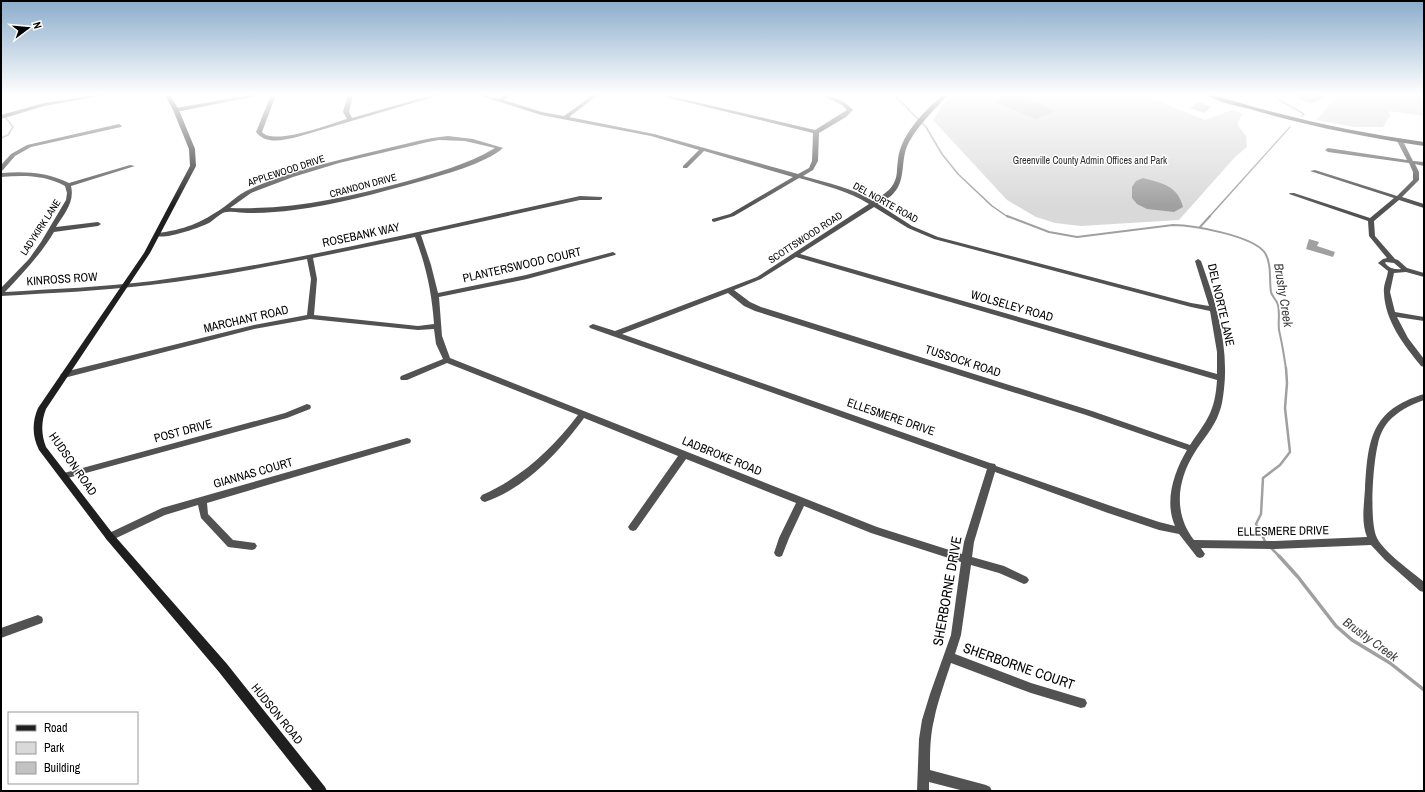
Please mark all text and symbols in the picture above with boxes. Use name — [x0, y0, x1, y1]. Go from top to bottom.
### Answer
north arrow — [8, 8, 48, 48]
text: N — [30, 20, 45, 30]
street label: APPLEWOOD DRIVE — [245, 152, 326, 189]
park label: Greenville County Admin Offices and Park — [1013, 154, 1168, 167]
street label: CRANDON DRIVE — [328, 170, 398, 201]
street label: DEL NORTE ROAD — [851, 179, 921, 226]
street label: LADYKIRK LANE — [17, 197, 63, 258]
street label: SCOTTSWOOD ROAD — [766, 209, 845, 266]
street label: ROSEBANK WAY — [321, 219, 402, 251]
street label: PLANTERSWOOD COURT — [461, 244, 583, 286]
street label: DEL NORTE LANE — [1204, 262, 1238, 348]
water label: Brushy Creek — [1270, 262, 1297, 329]
street label: KINROSS ROW — [26, 268, 99, 289]
street label: WOLSELEY ROAD — [969, 287, 1055, 325]
street label: MARCHANT ROAD — [202, 301, 290, 337]
street label: TUSSOCK ROAD — [923, 341, 1003, 381]
street label: ELLESMERE DRIVE — [845, 394, 937, 440]
street label: POST DRIVE — [152, 416, 214, 446]
street label: HUDSON ROAD — [45, 429, 101, 499]
street label: LADBROKE ROAD — [680, 433, 764, 479]
street label: GIANNAS COURT — [211, 454, 295, 492]
street label: ELLESMERE DRIVE — [1237, 522, 1329, 540]
street label: SHERBORNE DRIVE — [928, 535, 966, 647]
water label: Brushy Creek — [1340, 614, 1402, 666]
street label: SHERBORNE COURT — [961, 639, 1077, 693]
street label: HUDSON ROAD — [248, 680, 306, 748]
legend — [8, 712, 138, 784]
text: Road — [44, 720, 68, 736]
text: Park — [44, 740, 64, 756]
text: Building — [44, 760, 81, 776]

